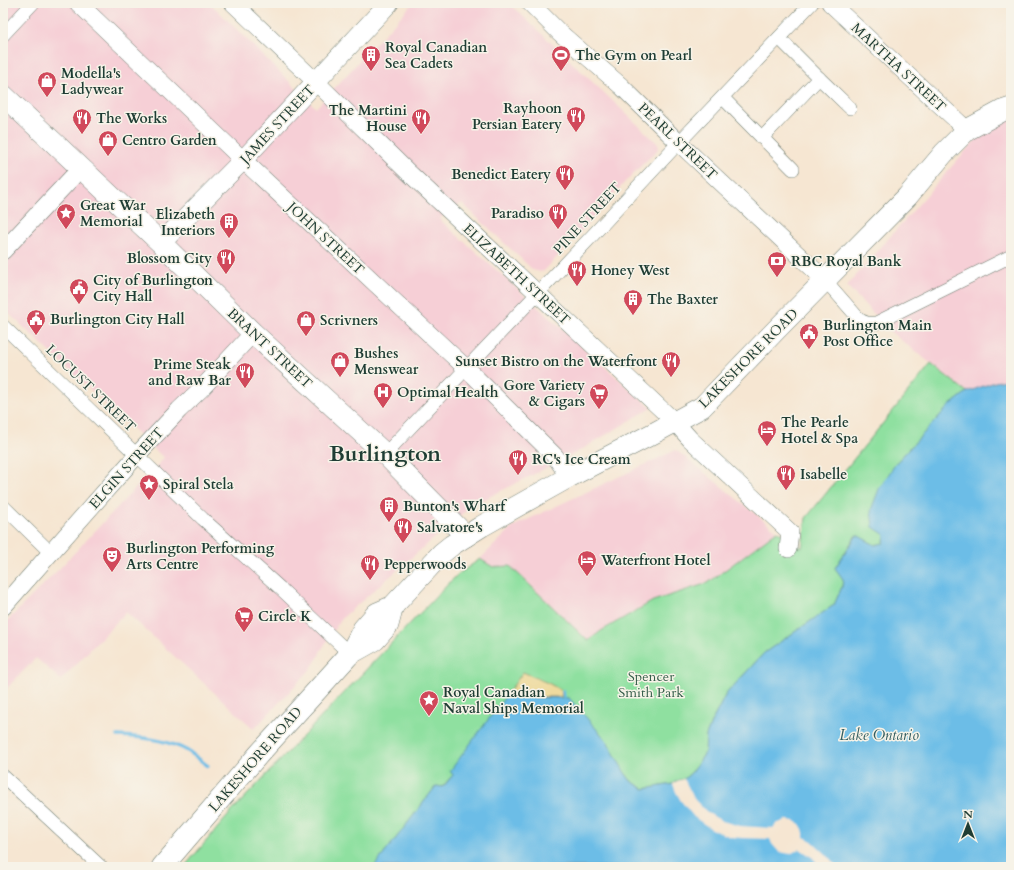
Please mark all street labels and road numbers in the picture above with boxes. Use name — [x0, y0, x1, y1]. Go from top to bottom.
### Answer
street label: MARTHA STREET — [847, 18, 950, 116]
street label: JAMES STREET — [234, 81, 319, 170]
street label: PEARL STREET — [634, 99, 721, 184]
street label: PINE STREET — [549, 178, 626, 258]
street label: JOHN STREET — [282, 196, 368, 279]
street label: ELIZABETH STREET — [459, 220, 574, 329]
street label: BRANT STREET — [223, 304, 316, 393]
street label: LAKESHORE ROAD — [694, 304, 802, 412]
street label: LOCUST STREET — [42, 340, 140, 436]
street label: ELGIN STREET — [85, 424, 168, 513]
street label: LAKESHORE ROAD — [204, 703, 306, 816]

